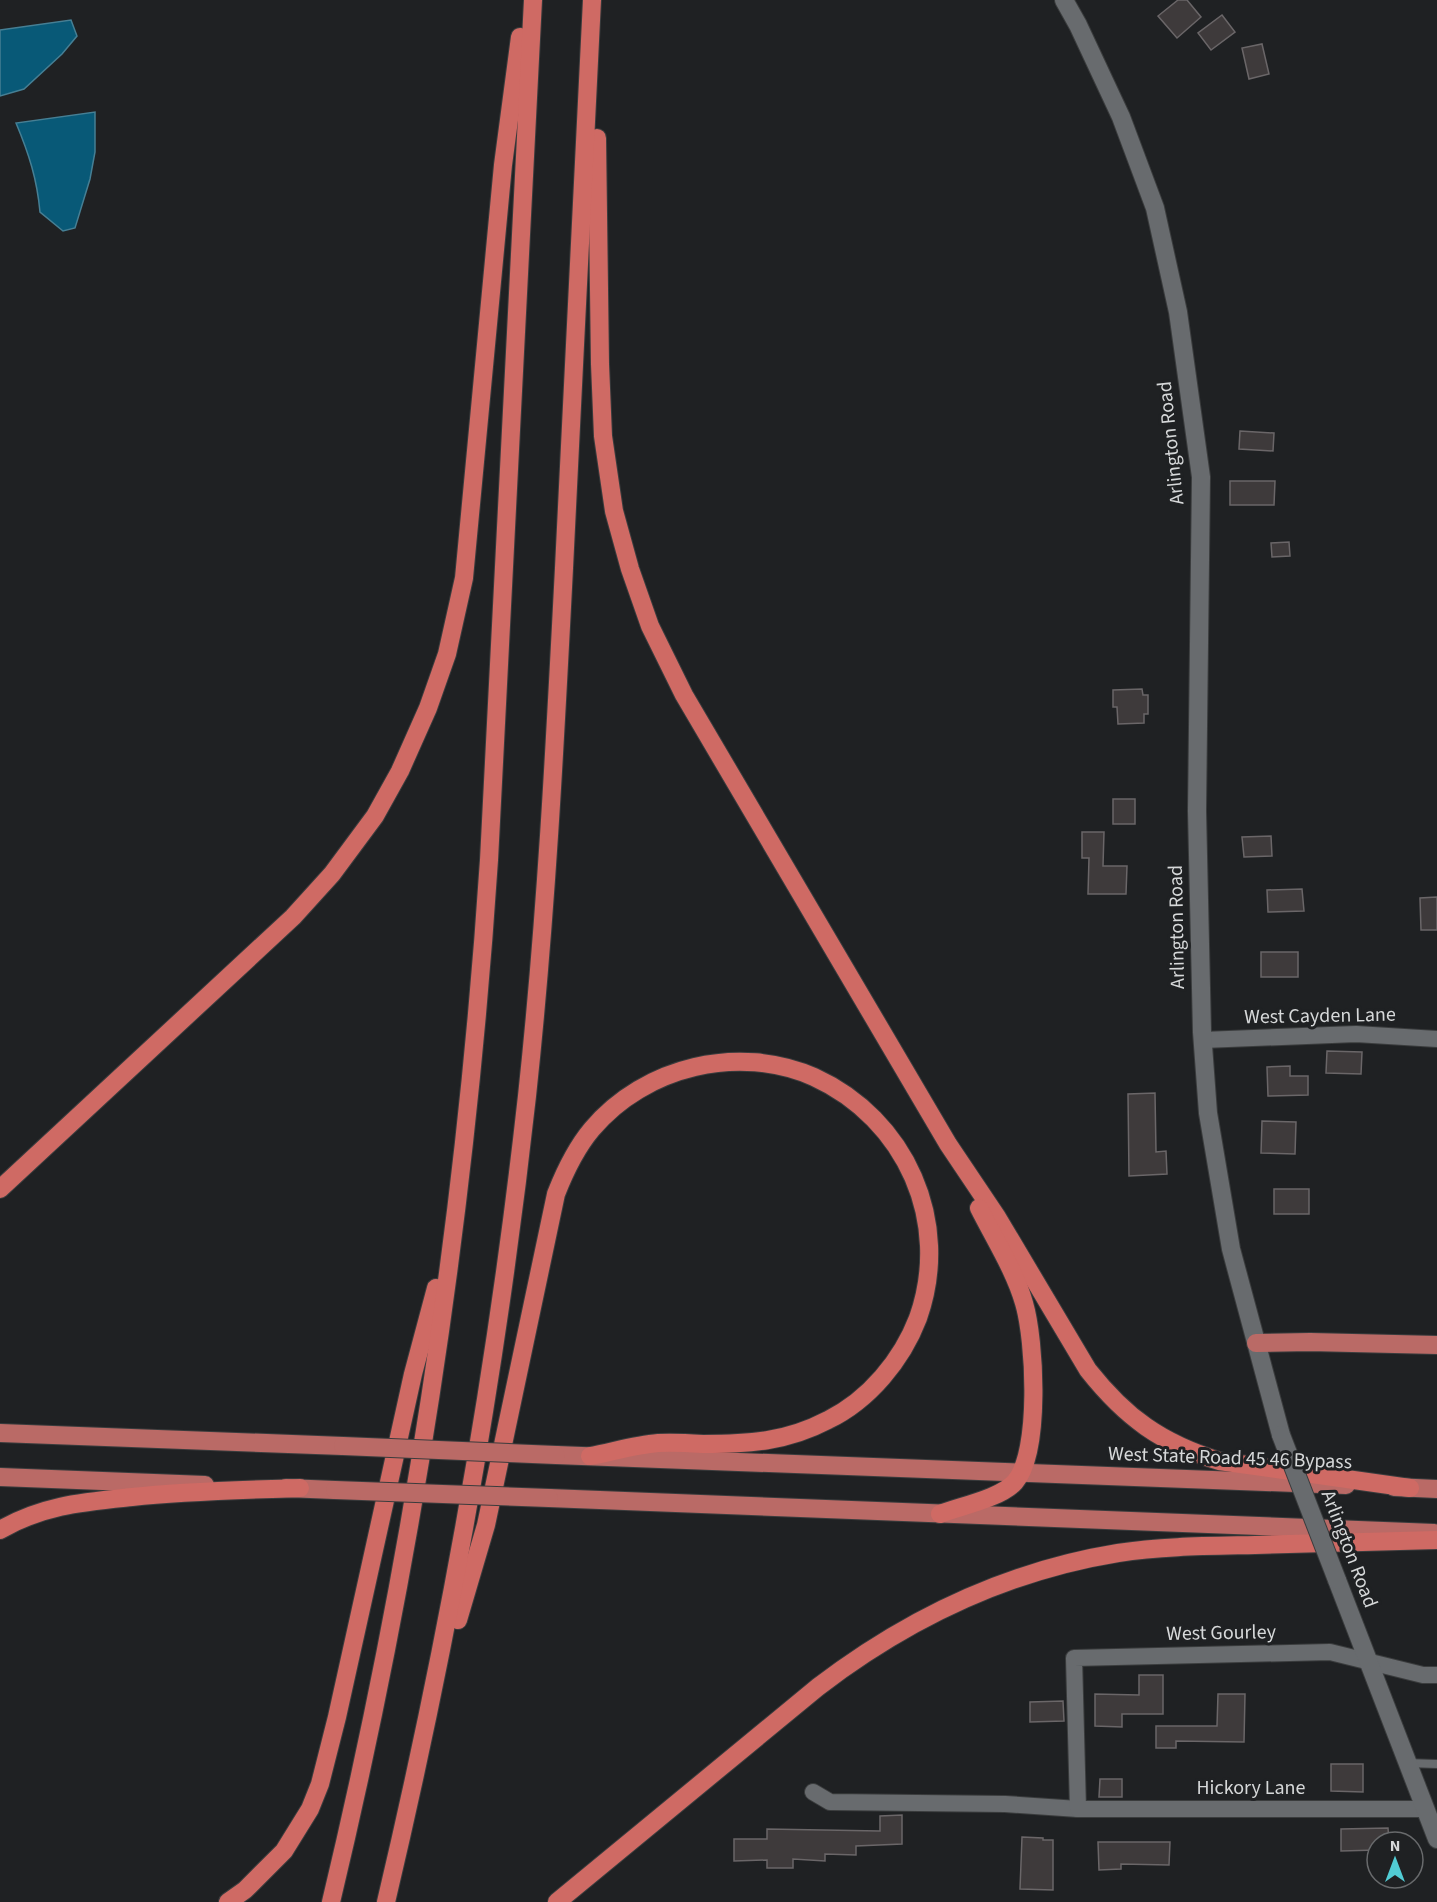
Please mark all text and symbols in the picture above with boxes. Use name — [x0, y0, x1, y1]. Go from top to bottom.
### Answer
street label: Arlington Road — [1151, 380, 1191, 506]
street label: Arlington Road — [1162, 865, 1192, 989]
street label: West Cayden Lane — [1244, 1001, 1396, 1031]
street label: West State Road 45 46 Bypass — [1107, 1440, 1353, 1476]
street label: Arlington Road — [1314, 1486, 1384, 1612]
street label: West Gourley — [1166, 1618, 1277, 1648]
street label: Hickory Lane — [1197, 1774, 1306, 1802]
north arrow — [1365, 1830, 1425, 1890]
text: N — [1390, 1835, 1400, 1857]

